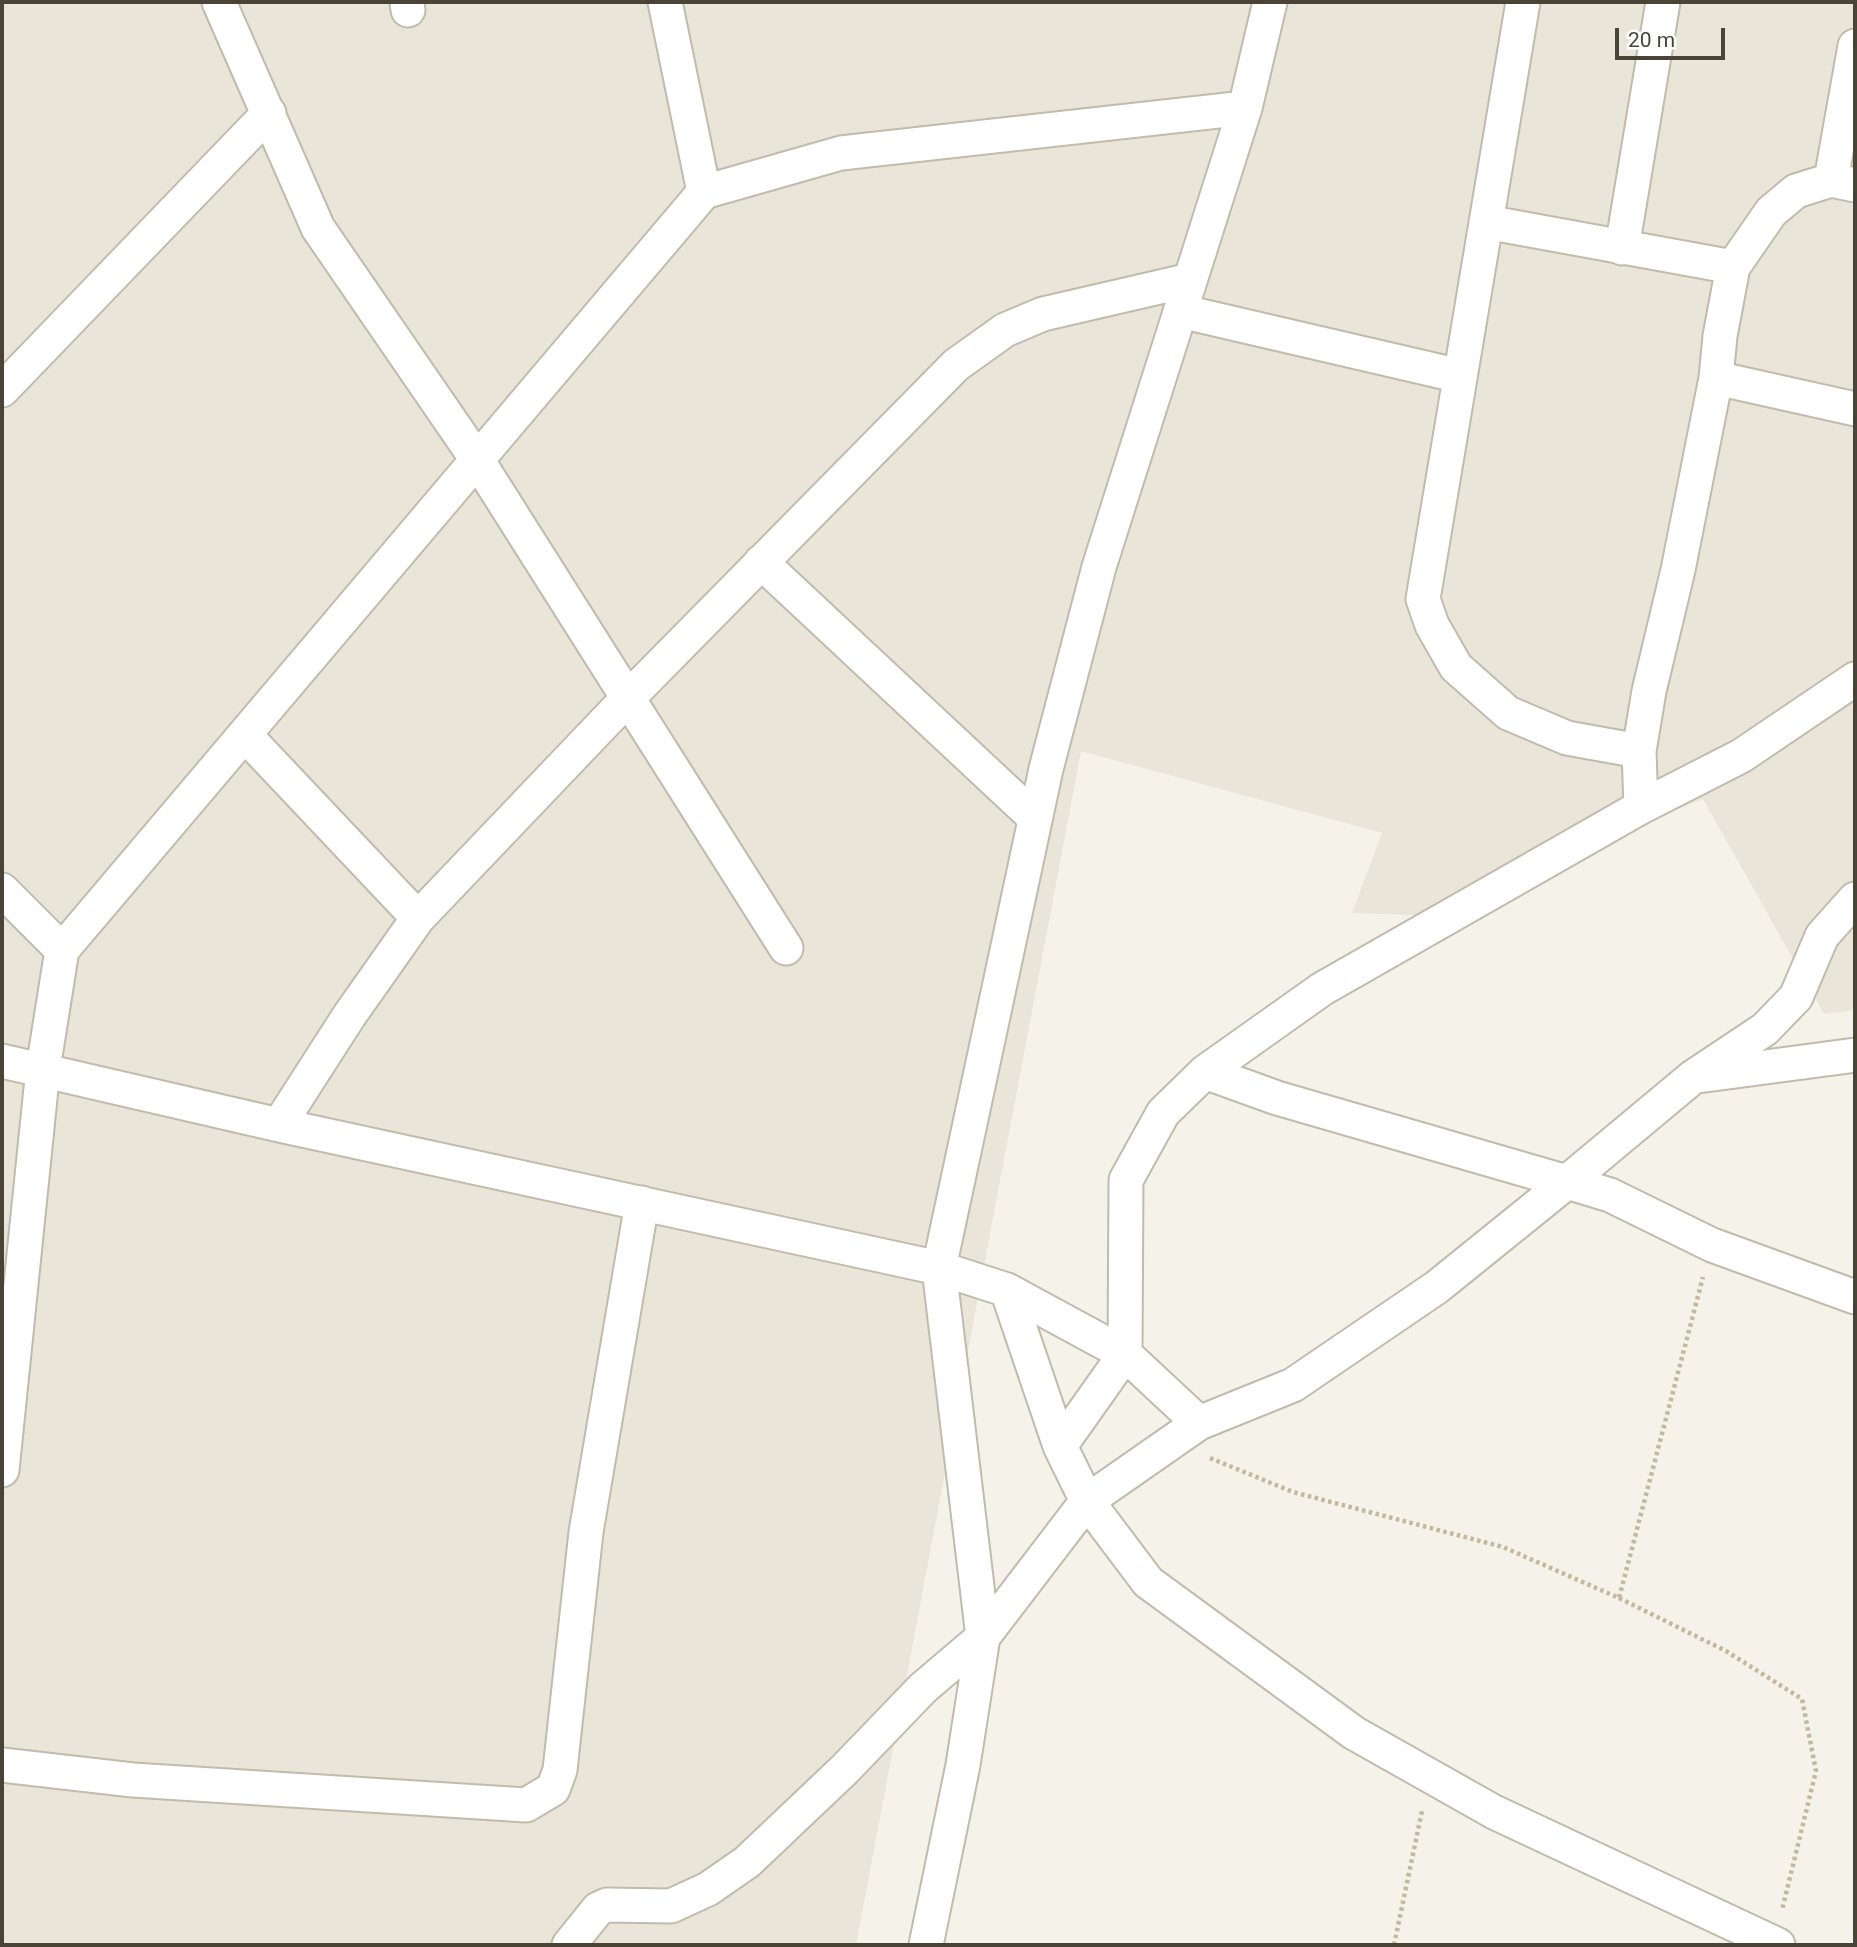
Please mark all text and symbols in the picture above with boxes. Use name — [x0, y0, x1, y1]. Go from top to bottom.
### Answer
scale bar — [1619, 14, 1729, 58]
text: 20 m — [1628, 28, 1675, 52]

